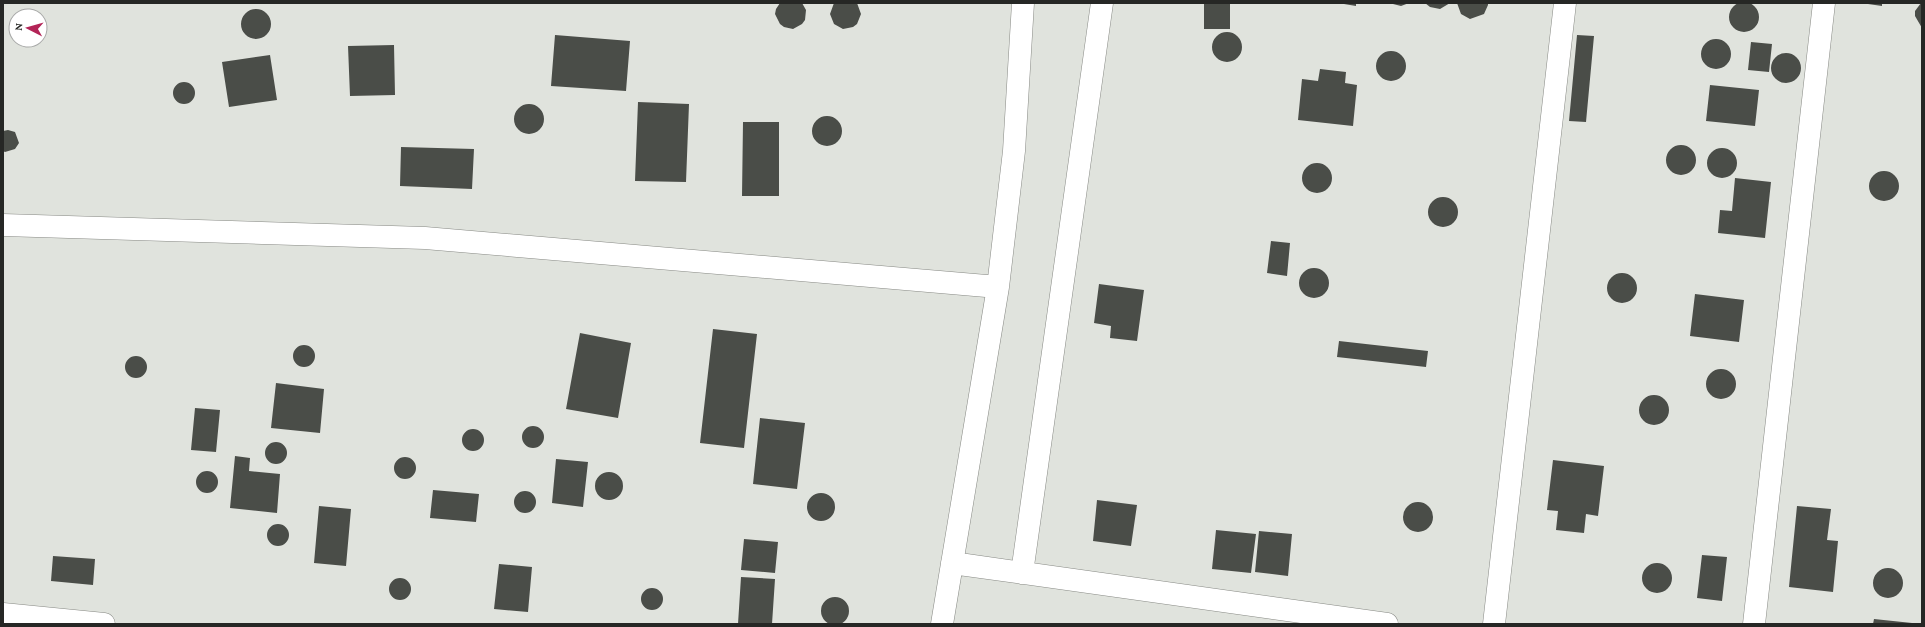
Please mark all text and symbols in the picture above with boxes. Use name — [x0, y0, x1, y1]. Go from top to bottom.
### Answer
north arrow — [8, 8, 48, 48]
text: N — [12, 22, 24, 31]

